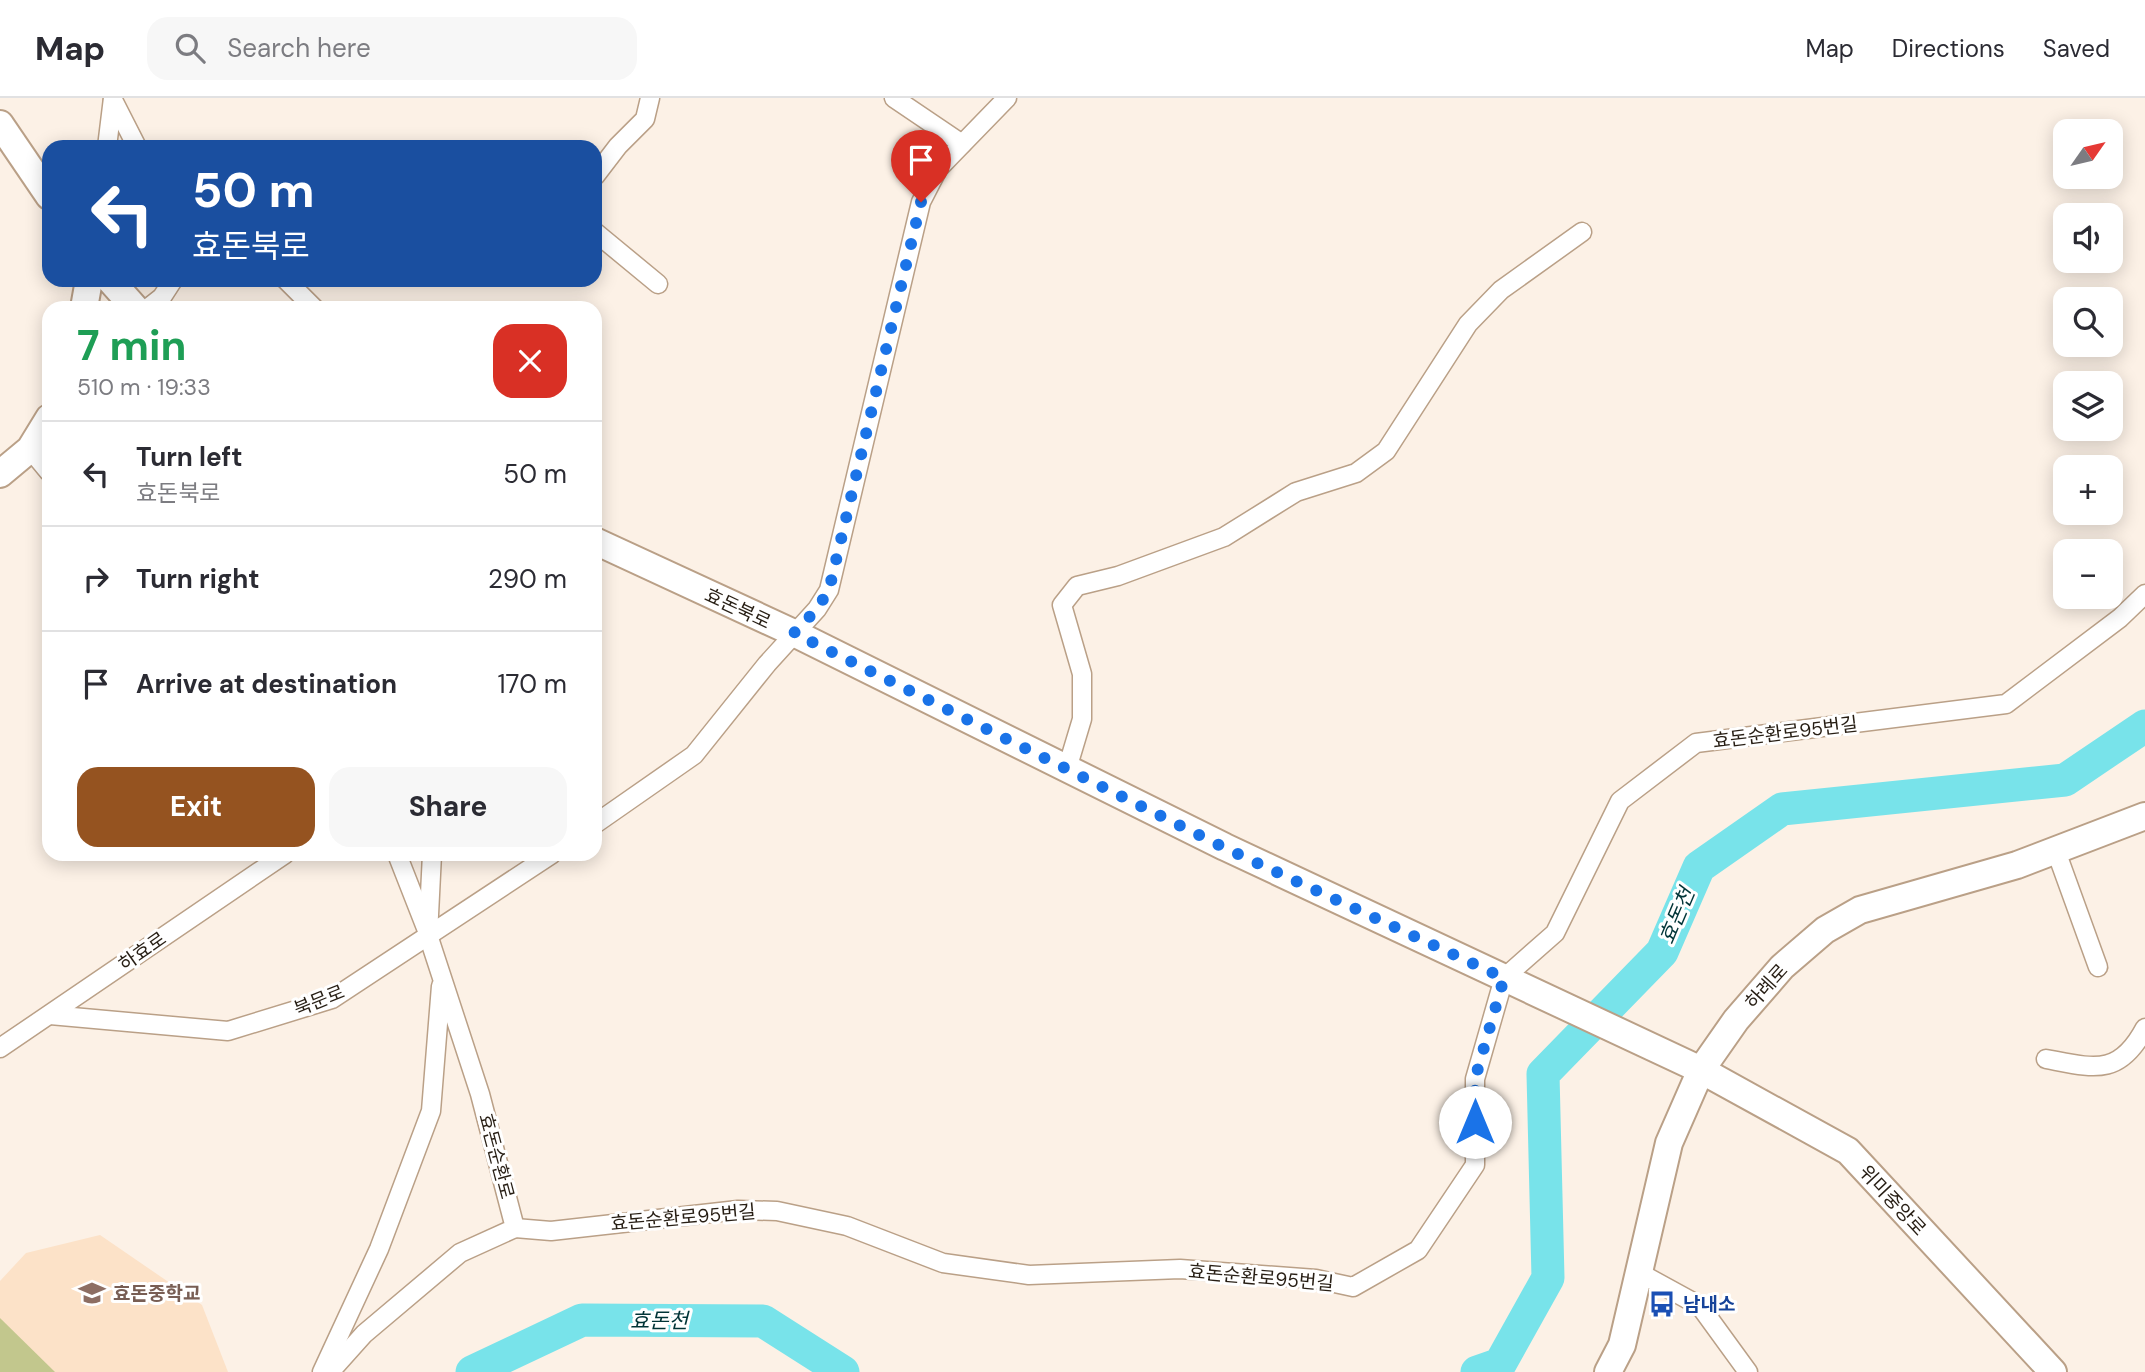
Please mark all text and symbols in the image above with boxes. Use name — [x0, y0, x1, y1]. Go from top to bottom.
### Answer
search box — [147, 17, 637, 80]
text: Map — [35, 27, 105, 70]
icon: search — [171, 29, 209, 67]
text: Search here — [227, 31, 371, 65]
text: Map — [1806, 33, 1854, 64]
text: Directions — [1892, 33, 2005, 64]
text: Saved — [2043, 33, 2110, 64]
north arrow — [2053, 119, 2123, 189]
map controls — [2053, 119, 2123, 609]
pin — [891, 130, 951, 202]
icon: arrive — [902, 141, 940, 179]
text: 50 m — [192, 158, 315, 222]
icon: left — [77, 168, 168, 259]
button: sound — [2053, 203, 2123, 273]
text: 효돈북로 — [192, 225, 310, 267]
button: search — [2053, 287, 2123, 357]
text: 7 min — [77, 318, 186, 373]
button: close — [493, 324, 567, 398]
button: layers — [2053, 371, 2123, 441]
text: 510 m · 19:33 — [77, 372, 211, 402]
text: Turn left — [136, 440, 243, 474]
icon: left — [77, 455, 115, 493]
button: + — [2053, 455, 2123, 525]
text: 50 m — [503, 457, 567, 491]
text: 효돈북로 — [136, 478, 221, 508]
button: − — [2053, 539, 2123, 609]
icon: right — [77, 560, 115, 598]
text: Turn right — [136, 562, 260, 596]
text: 290 m — [488, 562, 567, 596]
street label: 효돈북로 — [701, 582, 775, 635]
icon: arrive — [77, 665, 115, 703]
text: Arrive at destination — [136, 667, 397, 701]
text: 170 m — [498, 667, 567, 701]
street label: 효돈순환로95번길 — [1711, 711, 1859, 754]
button: Exit — [77, 767, 315, 847]
button: Share — [329, 767, 567, 847]
water label: 효돈천 — [1653, 881, 1702, 948]
street label: 하효로 — [114, 926, 171, 977]
street label: 하례로 — [1740, 958, 1793, 1014]
street label: 북문로 — [290, 979, 348, 1022]
position arrow — [1438, 1085, 1512, 1159]
street label: 효돈순환로 — [473, 1111, 520, 1202]
street label: 위미중앙로 — [1854, 1160, 1932, 1241]
street label: 효돈순환로95번길 — [609, 1199, 757, 1236]
street label: 효돈순환로95번길 — [1187, 1259, 1335, 1296]
school or university icon: 효돈중학교 — [77, 1278, 107, 1308]
place label: 효돈중학교 — [113, 1281, 200, 1306]
bus stop icon: 남내소 — [1647, 1289, 1677, 1319]
place label: 남내소 — [1683, 1292, 1735, 1317]
water label: 효돈천 — [630, 1307, 691, 1335]

